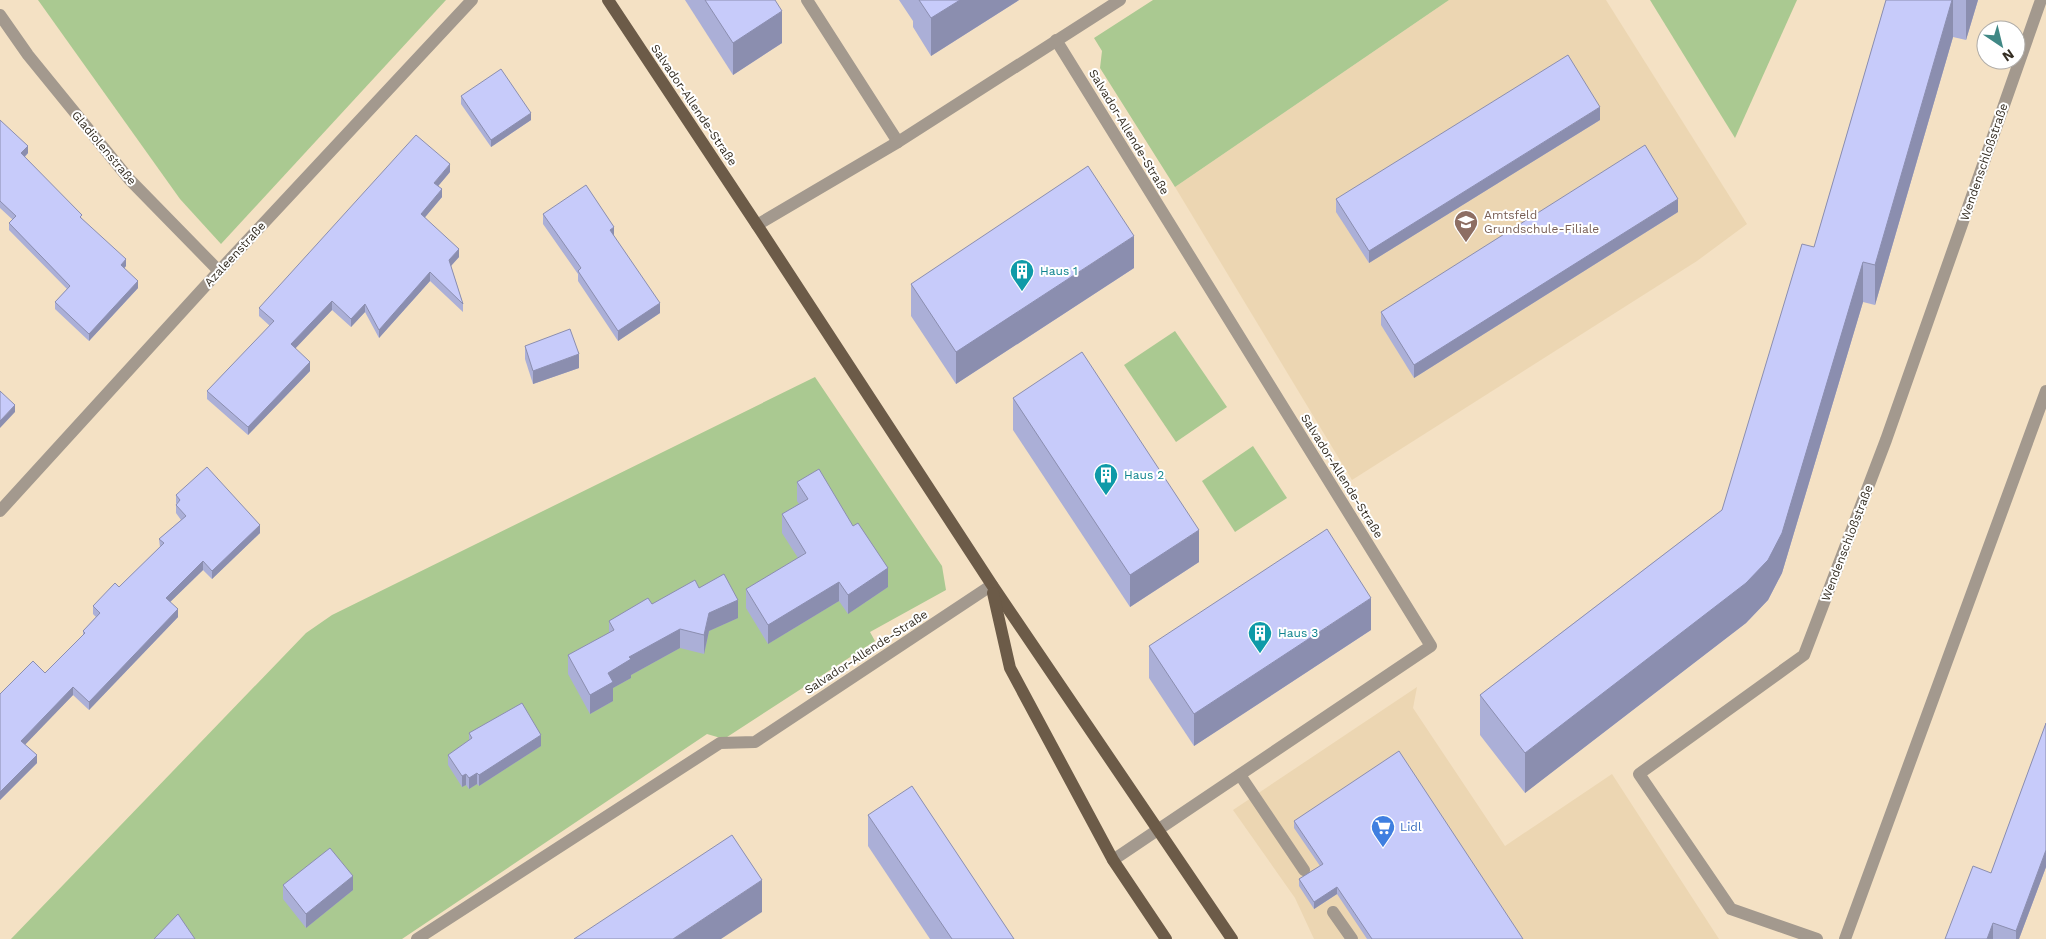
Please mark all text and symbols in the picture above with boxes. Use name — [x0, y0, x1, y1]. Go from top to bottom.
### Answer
north arrow — [1976, 20, 2026, 70]
street label: Salvador-Allende-Straße — [648, 41, 740, 169]
text: N — [2000, 46, 2017, 65]
street label: Salvador-Allende-Straße — [1086, 67, 1172, 197]
street label: Wendenschloßstraße — [1957, 101, 2011, 223]
street label: Gladiolenstraße — [69, 108, 139, 188]
place label: Amtsfeld Grundschule-Filiale — [1484, 208, 1599, 236]
school or university icon: Amtsfeld Grundschule-Filiale — [1453, 209, 1479, 243]
street label: Azaleenstraße — [201, 219, 269, 289]
building icon: Haus 1 — [1009, 258, 1035, 292]
place label: Haus 1 — [1040, 264, 1078, 278]
street label: Salvador-Allende-Straße — [1298, 411, 1386, 541]
building icon: Haus 2 — [1093, 462, 1119, 496]
place label: Haus 2 — [1124, 468, 1164, 482]
street label: Wendenschloßstraße — [1818, 483, 1876, 603]
street label: Salvador-Allende-Straße — [802, 607, 930, 697]
building icon: Haus 3 — [1247, 620, 1273, 654]
place label: Haus 3 — [1278, 626, 1318, 640]
supermarket icon: Lidl — [1370, 814, 1396, 848]
place label: Lidl — [1400, 820, 1422, 834]

